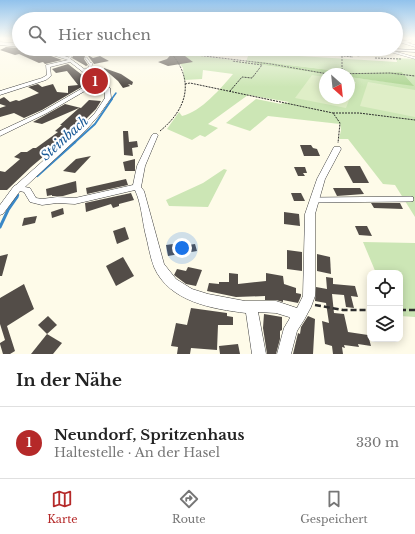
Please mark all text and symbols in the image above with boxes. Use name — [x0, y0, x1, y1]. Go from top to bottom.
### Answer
search box — [12, 12, 403, 56]
icon: search — [26, 23, 48, 45]
text: Hier suchen — [58, 25, 151, 44]
pin: 1 — [82, 66, 108, 96]
north arrow — [319, 68, 355, 104]
water label: Steinbach — [37, 113, 92, 164]
your location — [172, 238, 192, 258]
map controls — [367, 270, 403, 342]
button: locate — [367, 270, 403, 306]
button: layers — [367, 306, 403, 342]
text: In der Nähe — [16, 370, 122, 391]
text: Neundorf, Spritzenhaus — [54, 425, 244, 444]
text: 1 — [26, 434, 32, 451]
text: 330 m — [356, 434, 399, 451]
text: Haltestelle · An der Hasel — [54, 444, 220, 461]
tab: Karte — [47, 488, 78, 526]
tab: Route — [172, 488, 206, 526]
tab: Gespeichert — [300, 488, 368, 526]

